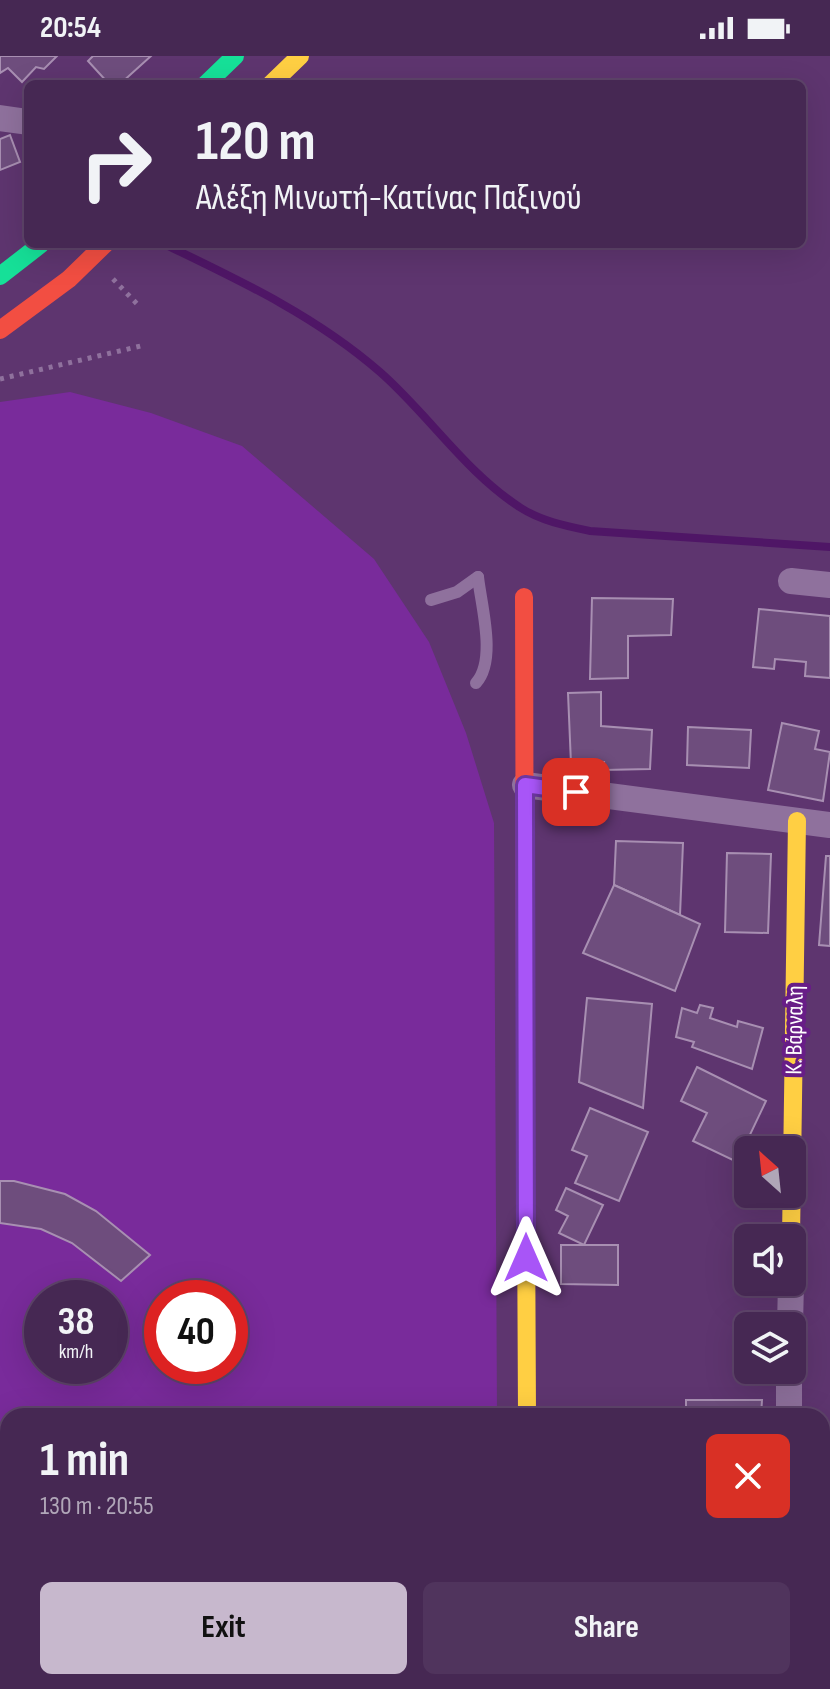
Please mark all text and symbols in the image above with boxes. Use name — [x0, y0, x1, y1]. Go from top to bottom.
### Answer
text: 20:54 — [40, 10, 101, 46]
text: 120 m — [196, 109, 316, 176]
icon: right — [64, 112, 168, 216]
text: Αλέξη Μινωτή-Κατίνας Παξινού — [196, 177, 582, 220]
pin — [542, 758, 610, 826]
icon: arrive — [554, 770, 598, 814]
street label: Κ. Βάρναλη — [779, 985, 810, 1075]
north arrow — [734, 1136, 806, 1208]
map controls — [734, 1136, 806, 1384]
position arrow — [484, 1216, 568, 1300]
button: sound — [734, 1224, 806, 1296]
speed limit sign: 40 — [144, 1280, 248, 1384]
text: 38 — [58, 1298, 94, 1346]
button: layers — [734, 1312, 806, 1384]
text: km/h — [59, 1340, 93, 1364]
text: 1 min — [40, 1432, 129, 1489]
button: close — [706, 1434, 790, 1518]
text: 130 m · 20:55 — [40, 1491, 154, 1522]
button: Exit — [40, 1582, 407, 1674]
button: Share — [423, 1582, 790, 1674]

